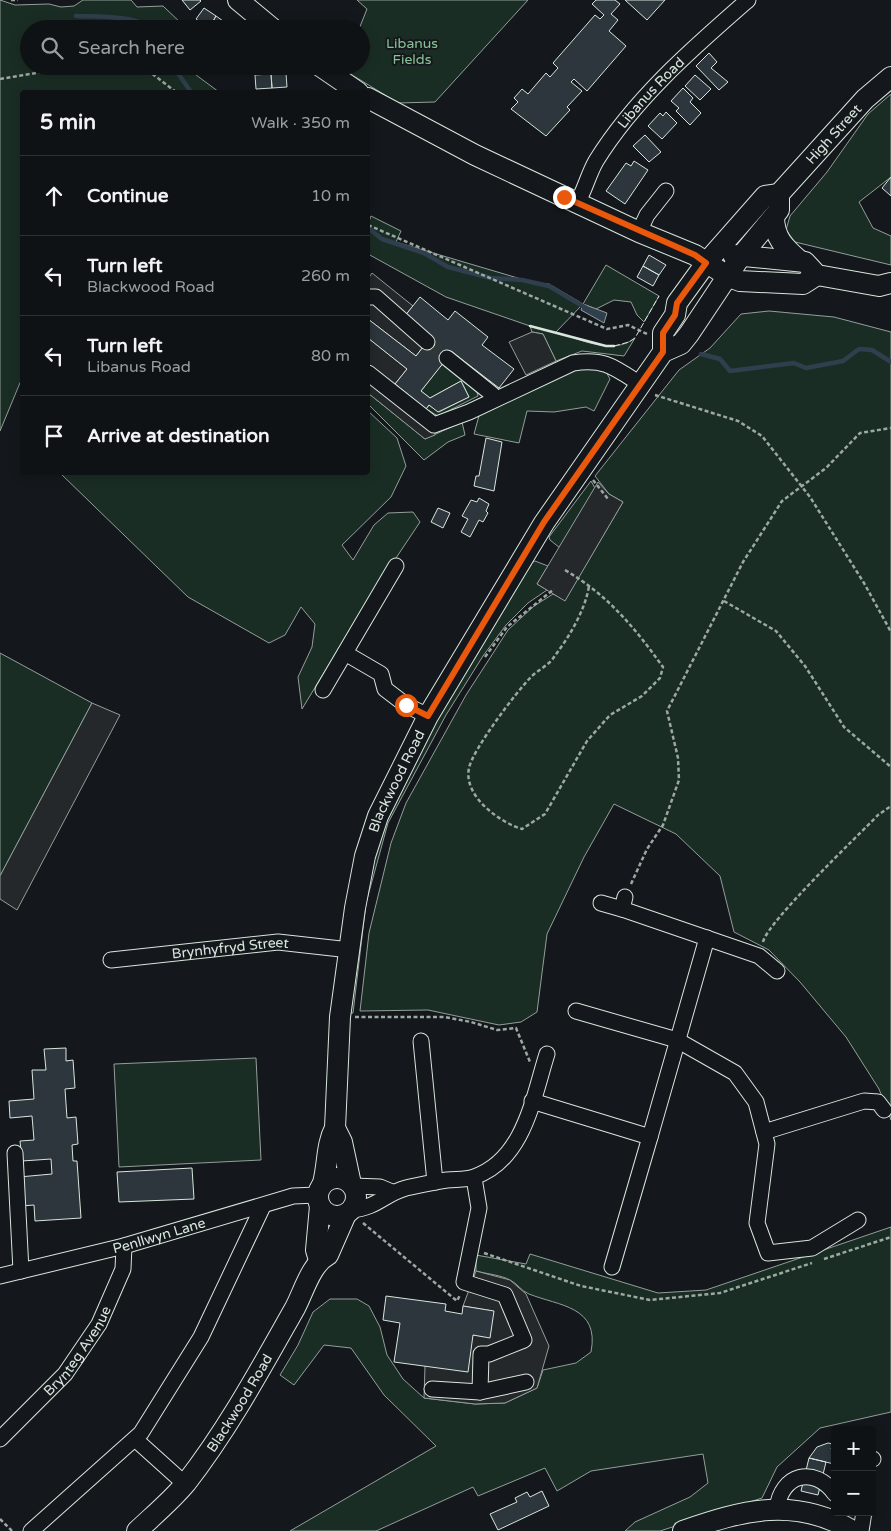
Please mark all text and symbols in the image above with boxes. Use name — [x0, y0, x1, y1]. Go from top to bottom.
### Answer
search box — [20, 20, 370, 75]
icon: search — [38, 34, 66, 62]
park label: Libanus Fields — [386, 35, 438, 68]
text: Search here — [78, 37, 185, 59]
street label: Libanus Road — [614, 54, 688, 132]
street label: High Street — [802, 100, 866, 168]
text: 5 min — [40, 110, 96, 135]
text: Walk · 350 m — [251, 113, 350, 133]
icon: ahead — [40, 182, 68, 210]
text: Continue — [87, 185, 169, 207]
text: 10 m — [311, 186, 350, 206]
route end — [553, 186, 576, 209]
text: Turn left — [87, 255, 163, 277]
icon: left — [40, 262, 68, 290]
text: 260 m — [301, 266, 350, 286]
text: Blackwood Road — [87, 277, 215, 297]
text: Turn left — [87, 335, 163, 357]
icon: left — [40, 342, 68, 370]
text: 80 m — [311, 346, 350, 366]
text: Libanus Road — [87, 357, 191, 377]
icon: arrive — [40, 422, 68, 450]
text: Arrive at destination — [87, 425, 270, 447]
route start — [395, 694, 418, 717]
street label: Blackwood Road — [365, 727, 429, 835]
street label: Brynhyfryd Street — [171, 934, 290, 962]
street label: Penllwyn Lane — [111, 1214, 208, 1257]
street label: Brynteg Avenue — [40, 1303, 115, 1400]
street label: Blackwood Road — [203, 1351, 276, 1455]
map controls — [831, 1426, 876, 1516]
button: + — [831, 1426, 876, 1471]
button: − — [831, 1471, 876, 1516]

